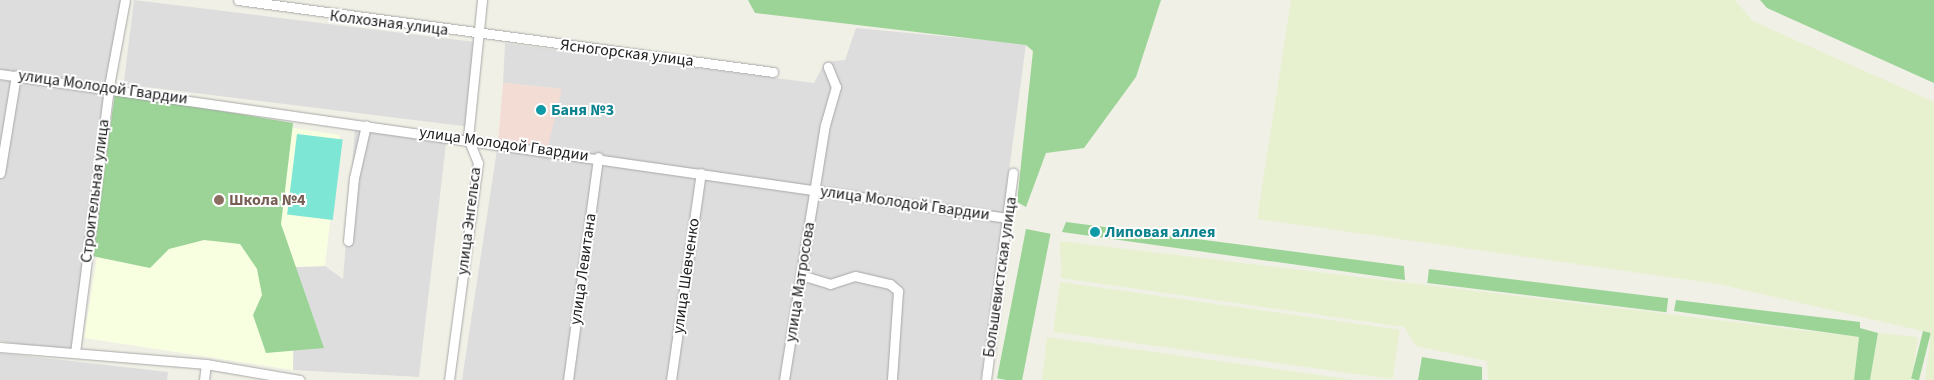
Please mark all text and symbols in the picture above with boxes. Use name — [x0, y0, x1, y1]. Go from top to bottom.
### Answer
street label: Колхозная улица — [329, 6, 449, 40]
street label: Ясногорская улица — [559, 35, 695, 71]
street label: улица Молодой Гвардии — [17, 66, 189, 108]
place label: Баня №3 — [551, 100, 614, 120]
marker: Баня №3 — [535, 104, 547, 116]
street label: Строительная улица — [77, 118, 113, 264]
street label: улица Молодой Гвардии — [418, 123, 590, 165]
street label: улица Энгельса — [453, 166, 485, 276]
street label: улица Молодой Гвардии — [819, 182, 991, 224]
place label: Школа №4 — [229, 190, 306, 210]
marker: Школа №4 — [213, 194, 225, 206]
street label: Большевистская улица — [979, 195, 1021, 359]
street label: улица Левитана — [566, 212, 600, 326]
street label: улица Шевченко — [668, 217, 704, 335]
street label: улица Матросова — [781, 221, 819, 343]
place label: Липовая аллея — [1105, 222, 1215, 242]
marker: Липовая аллея — [1089, 226, 1101, 238]

